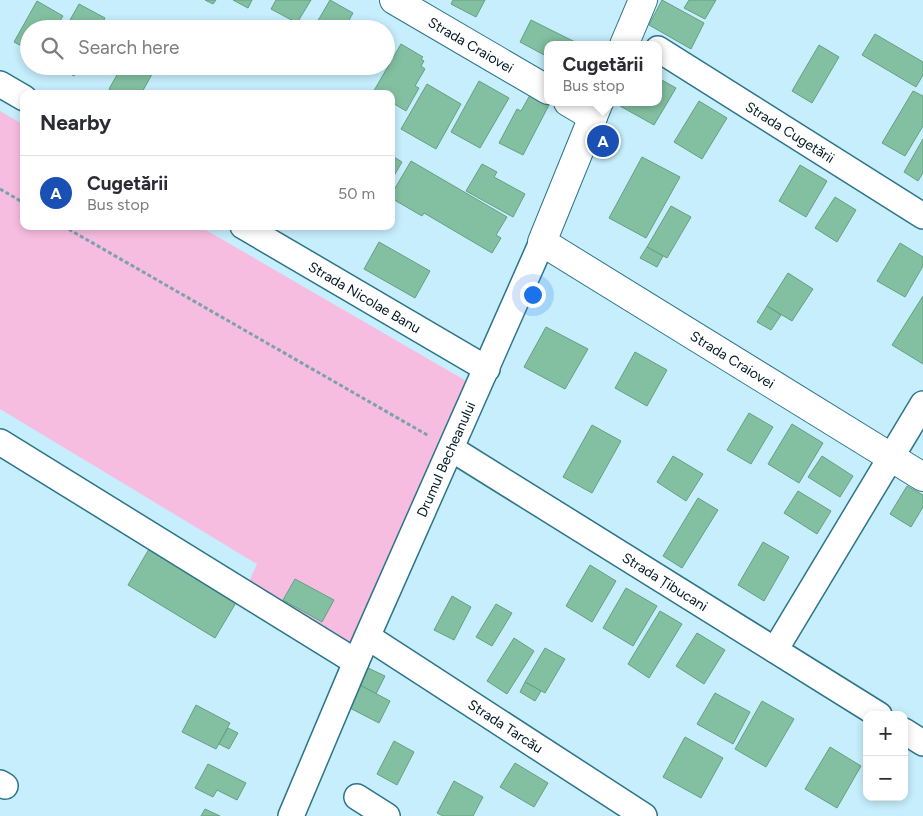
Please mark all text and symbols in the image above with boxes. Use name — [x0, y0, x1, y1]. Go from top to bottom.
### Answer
street label: Strada Craiovei — [425, 14, 516, 77]
search box — [20, 20, 395, 75]
icon: search — [38, 34, 66, 62]
text: Search here — [78, 36, 180, 59]
popup — [544, 41, 662, 106]
text: Cugetării — [562, 53, 644, 76]
text: Bus stop — [562, 76, 625, 95]
street label: Strada Cugetării — [742, 98, 837, 167]
text: Nearby — [40, 110, 111, 135]
pin: A — [587, 122, 619, 160]
text: Cugetării — [87, 172, 168, 195]
text: A — [50, 184, 62, 203]
text: 50 m — [338, 184, 375, 203]
text: Bus stop — [87, 195, 149, 214]
street label: Strada Nicolae Banu — [305, 258, 424, 337]
your location — [520, 282, 546, 308]
street label: Strada Craiovei — [687, 328, 777, 392]
street label: Drumul Becheanului — [413, 399, 479, 520]
street label: Strada Țibucani — [619, 549, 711, 615]
street label: Strada Tarcău — [465, 696, 546, 757]
map controls — [863, 711, 908, 801]
button: + — [863, 711, 908, 756]
button: − — [863, 756, 908, 801]

